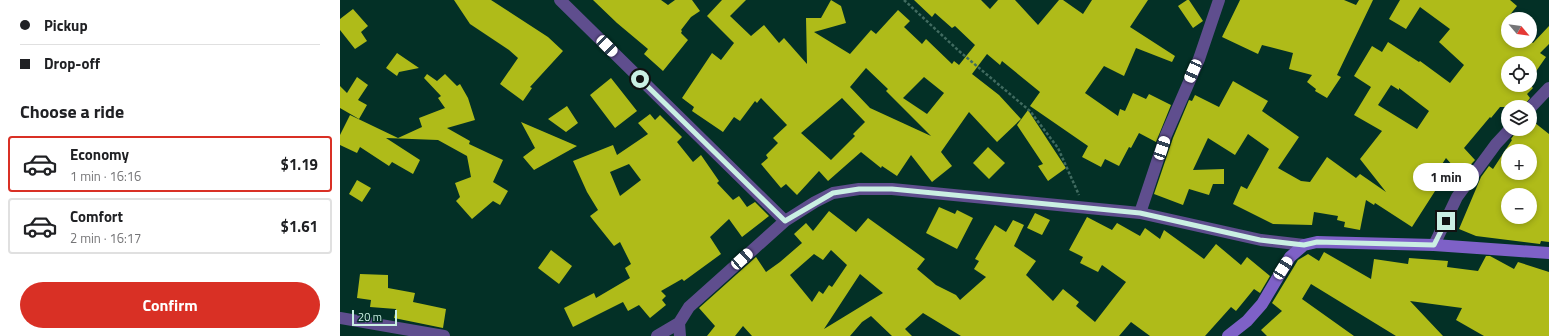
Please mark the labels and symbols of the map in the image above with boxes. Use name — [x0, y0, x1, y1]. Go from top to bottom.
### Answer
north arrow — [1501, 12, 1537, 48]
car — [594, 33, 620, 59]
car — [1183, 58, 1203, 84]
route start — [631, 70, 649, 88]
car — [1153, 135, 1171, 161]
callout: 1 min — [1413, 163, 1479, 191]
route end — [1437, 212, 1455, 230]
car — [729, 247, 755, 271]
car — [1272, 255, 1294, 281]
scale bar — [352, 308, 397, 327]

